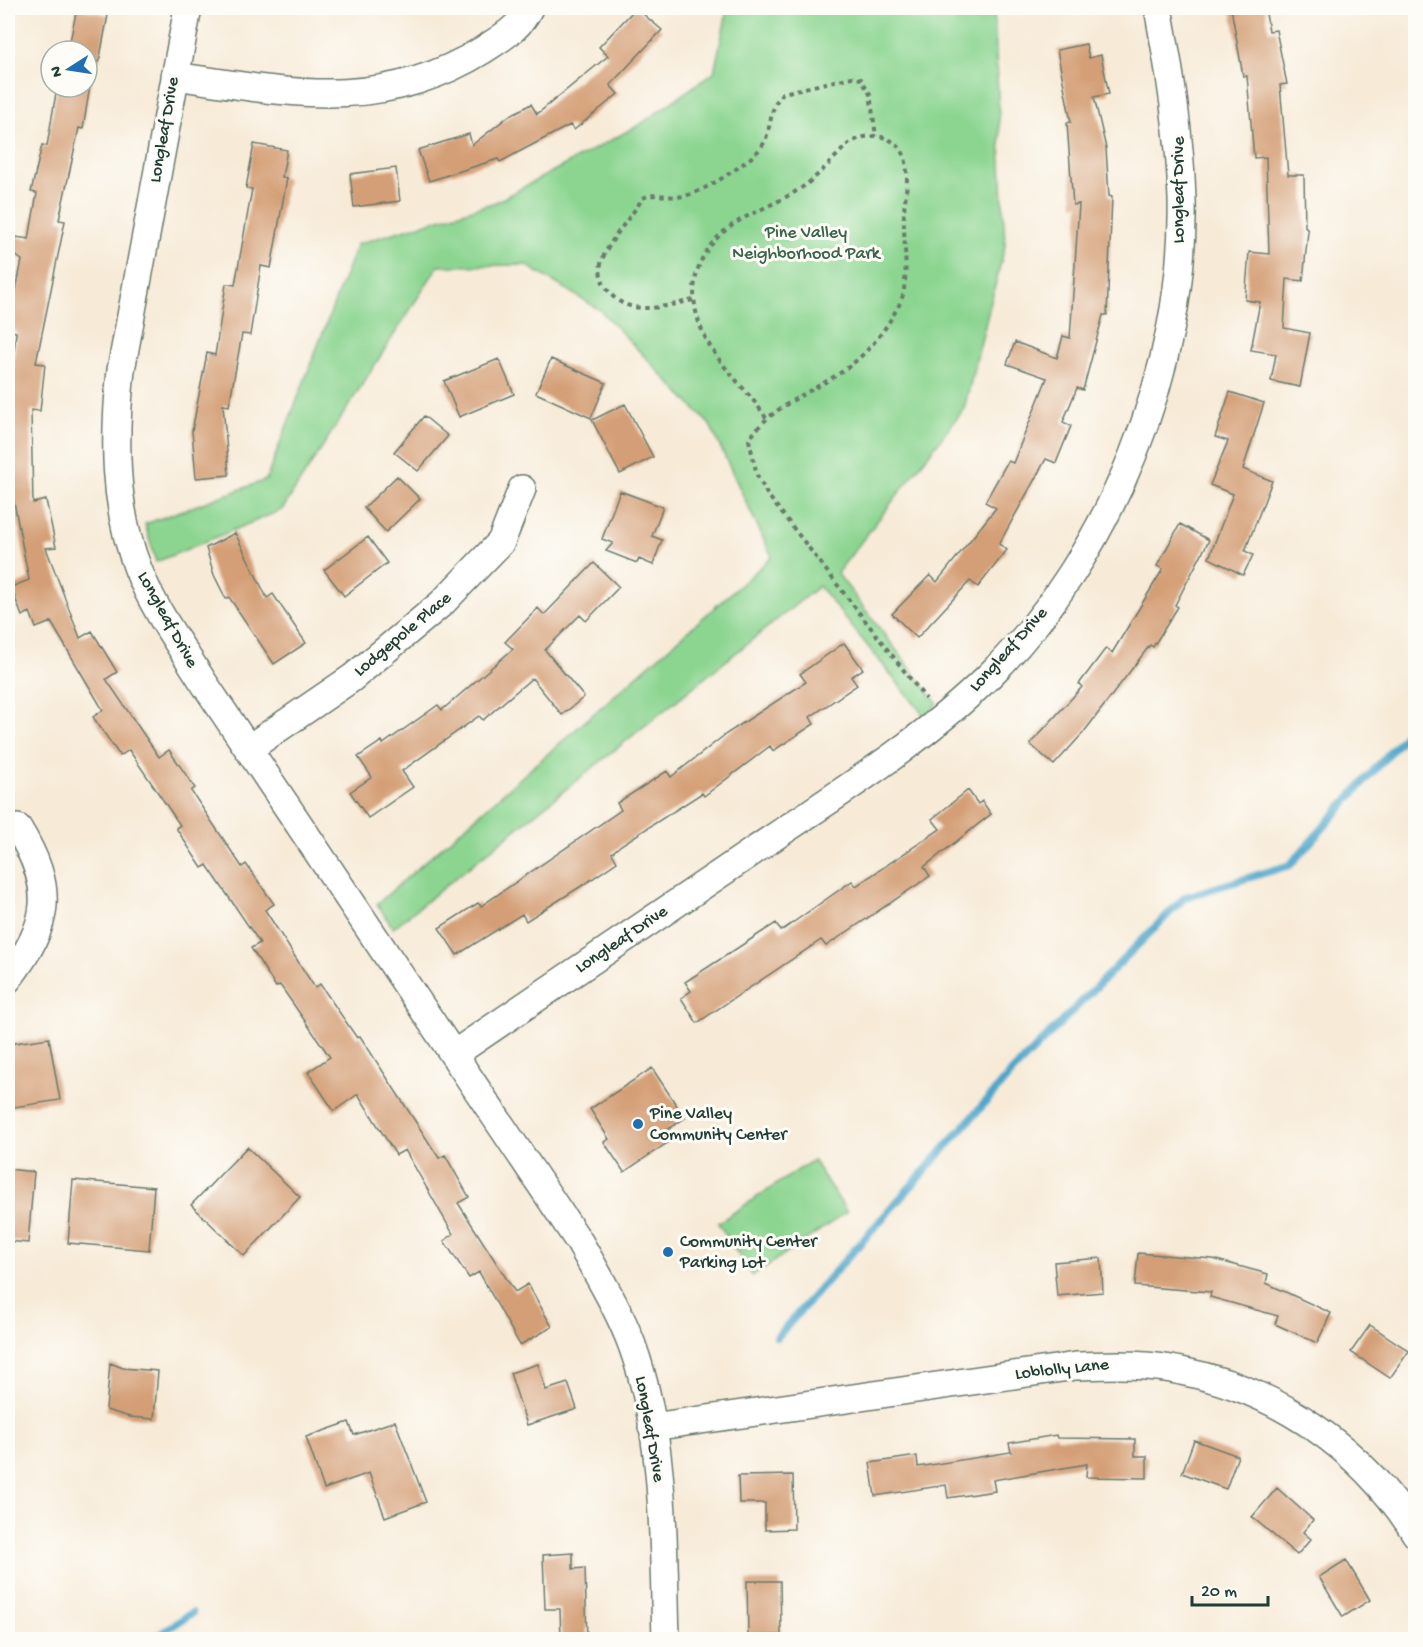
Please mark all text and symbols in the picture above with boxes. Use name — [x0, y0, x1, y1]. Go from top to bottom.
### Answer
north arrow — [39, 39, 99, 99]
text: N — [47, 64, 68, 78]
street label: Longleaf Drive — [145, 75, 185, 185]
street label: Longleaf Drive — [1169, 136, 1190, 243]
park label: Pine Valley Neighborhood Park — [732, 223, 882, 265]
street label: Longleaf Drive — [132, 568, 202, 672]
street label: Lodgepole Place — [350, 588, 457, 682]
street label: Longleaf Drive — [965, 603, 1053, 697]
street label: Longleaf Drive — [572, 901, 673, 979]
place label: Pine Valley Community Center — [649, 1104, 788, 1146]
marker: Pine Valley Community Center — [631, 1117, 645, 1131]
place label: Community Center Parking Lot — [679, 1232, 818, 1274]
marker: Community Center Parking Lot — [661, 1245, 675, 1259]
street label: Loblolly Lane — [1014, 1355, 1111, 1385]
street label: Longleaf Drive — [629, 1374, 669, 1484]
scale bar — [1192, 1569, 1268, 1607]
text: 20 m — [1201, 1582, 1237, 1603]

